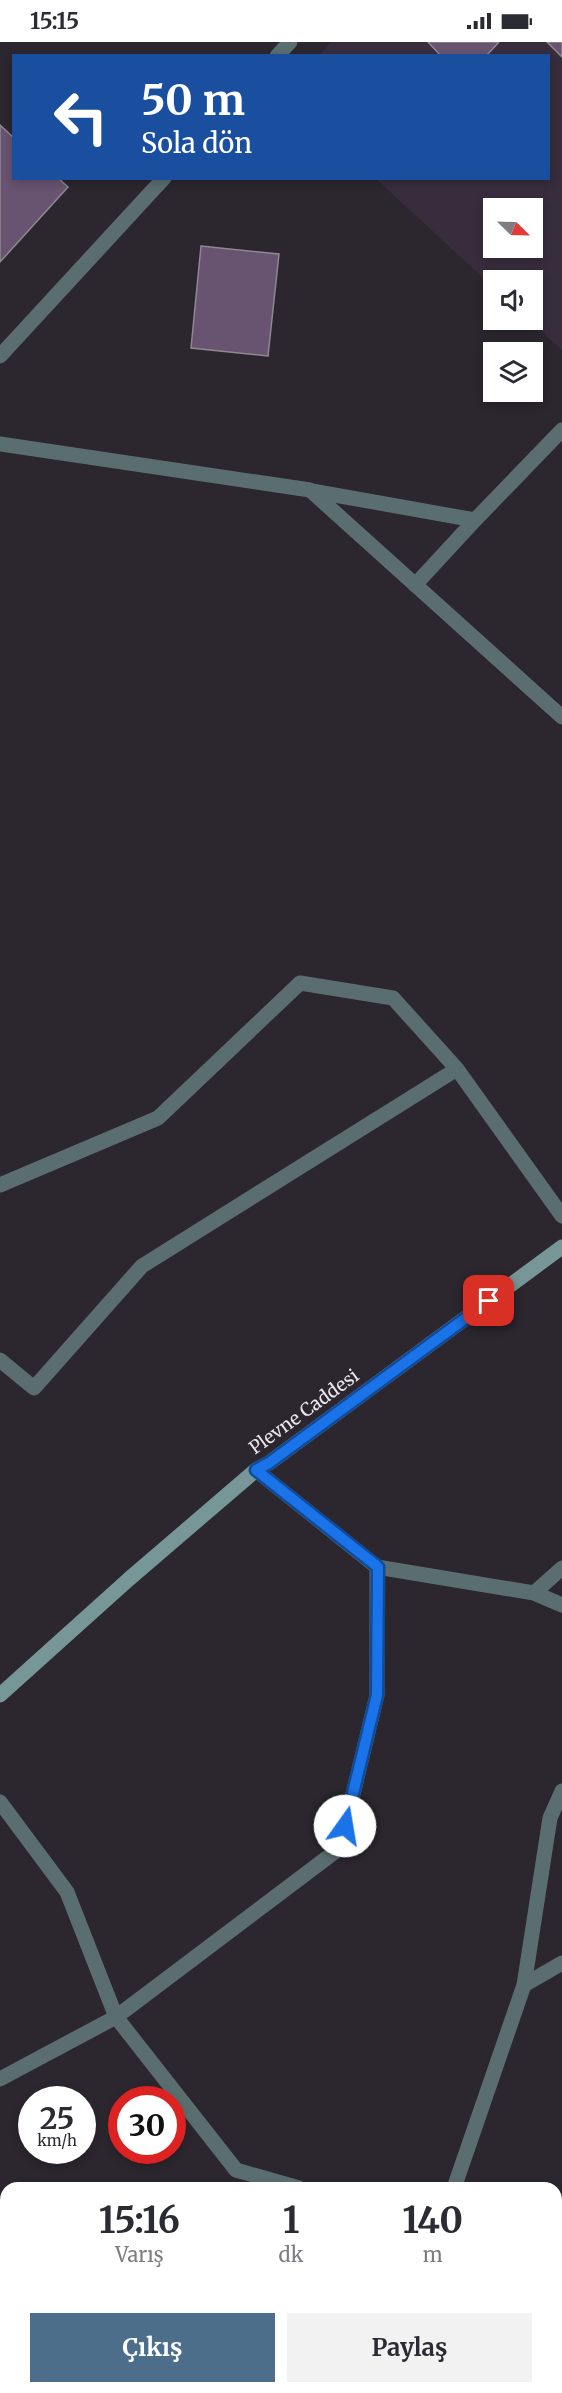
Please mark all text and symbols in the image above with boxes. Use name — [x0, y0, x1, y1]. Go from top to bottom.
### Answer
text: 15:15 — [30, 7, 79, 35]
text: 50 m — [141, 74, 245, 126]
icon: left — [42, 78, 120, 156]
text: Sola dön — [141, 126, 252, 160]
north arrow — [483, 198, 543, 258]
map controls — [483, 198, 543, 402]
button: sound — [483, 270, 543, 330]
button: layers — [483, 342, 543, 402]
pin — [463, 1275, 514, 1326]
icon: arrive — [472, 1284, 505, 1317]
street label: Plevne Caddesi — [244, 1364, 363, 1459]
position arrow — [313, 1794, 377, 1858]
speed limit sign: 30 — [108, 2086, 186, 2164]
text: 25 — [40, 2099, 74, 2137]
text: km/h — [37, 2131, 77, 2150]
text: 15:16 — [99, 2198, 180, 2243]
text: 1 — [283, 2198, 299, 2243]
text: 140 — [402, 2198, 463, 2243]
text: Varış — [115, 2242, 163, 2267]
text: dk — [279, 2242, 303, 2267]
text: m — [423, 2242, 443, 2267]
button: Çıkış — [30, 2313, 275, 2382]
button: Paylaş — [287, 2313, 532, 2382]

